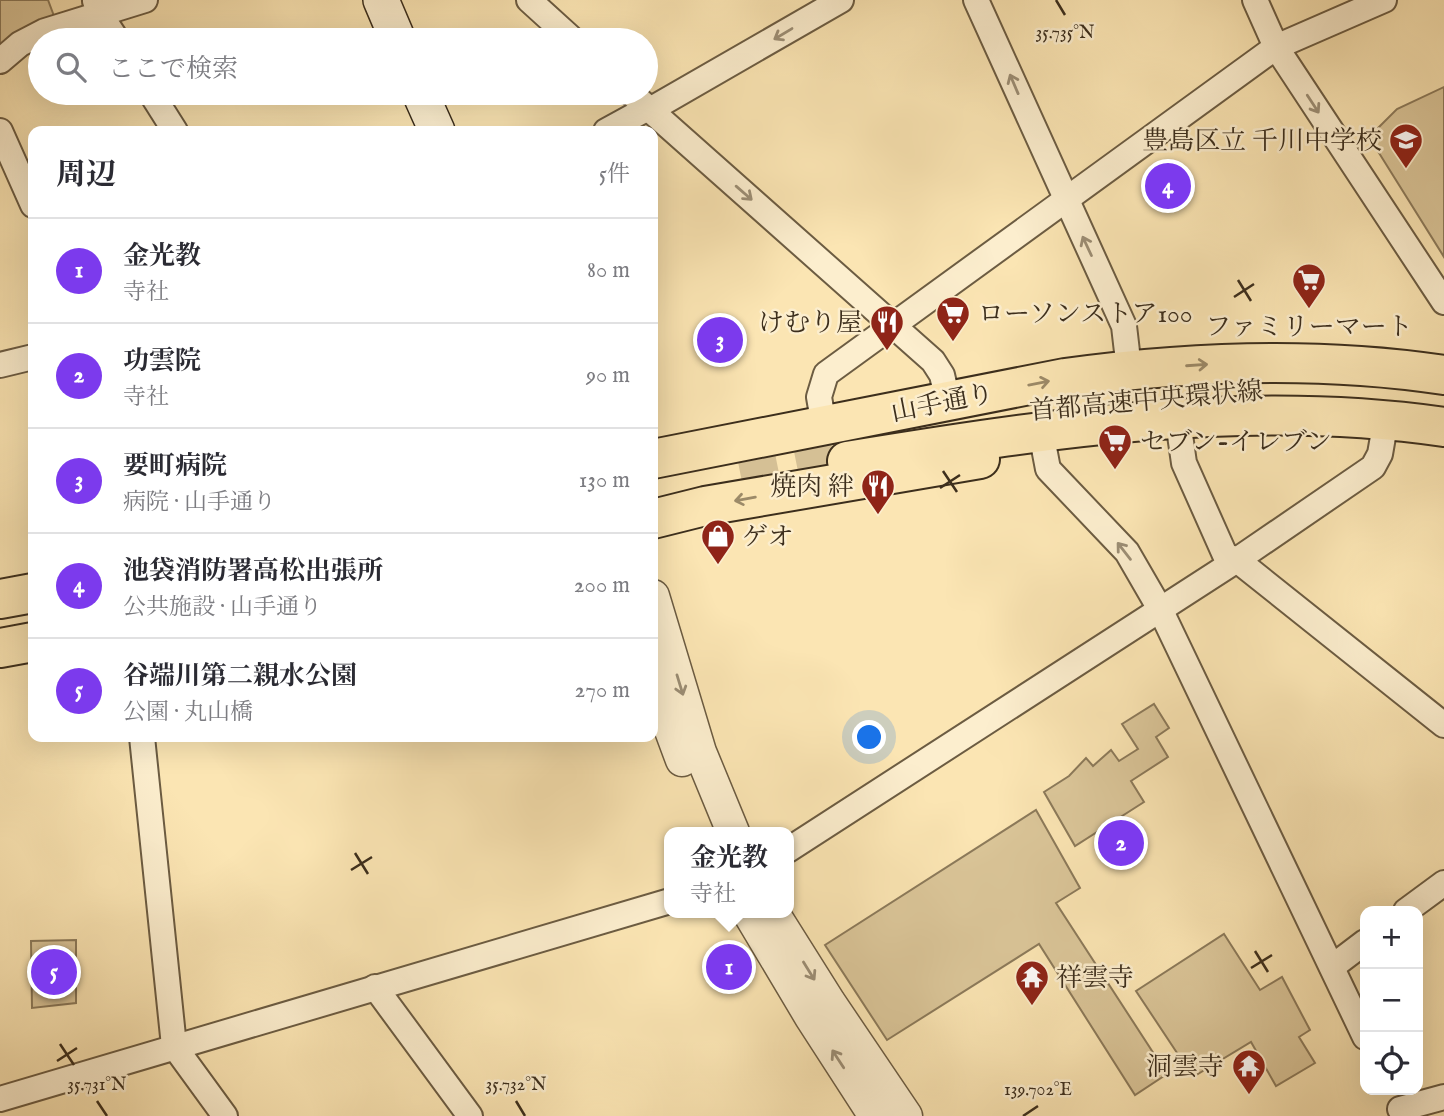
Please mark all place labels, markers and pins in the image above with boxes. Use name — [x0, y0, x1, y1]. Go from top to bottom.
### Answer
school or university icon: 豊島区立 千川中学校 — [1387, 121, 1425, 170]
place label: 豊島区立 千川中学校 — [1142, 125, 1382, 158]
pin: 4 — [1145, 160, 1191, 212]
supermarket icon: ファミリーマート — [1290, 261, 1328, 310]
supermarket icon: ローソンストア100 — [934, 294, 972, 343]
place label: ローソンストア100 — [978, 298, 1193, 331]
restaurant icon: けむり屋 — [868, 303, 906, 352]
place label: けむり屋 — [758, 307, 862, 340]
place label: ファミリーマート — [1205, 311, 1413, 344]
pin: 3 — [697, 314, 743, 366]
supermarket icon: セブン-イレブン — [1096, 422, 1134, 471]
place label: セブン-イレブン — [1140, 426, 1332, 459]
restaurant icon: 焼肉 絆 — [859, 467, 897, 516]
place label: 焼肉 絆 — [770, 471, 854, 504]
shop icon: ゲオ — [699, 517, 737, 566]
place label: ゲオ — [742, 521, 793, 554]
pin: 2 — [1098, 817, 1144, 869]
pin: 1 — [706, 941, 752, 993]
pin: 5 — [31, 946, 77, 998]
temple icon: 祥雲寺 — [1013, 958, 1051, 1007]
place label: 祥雲寺 — [1056, 962, 1134, 995]
temple icon: 洞雲寺 — [1230, 1047, 1268, 1096]
place label: 洞雲寺 — [1146, 1051, 1224, 1084]

